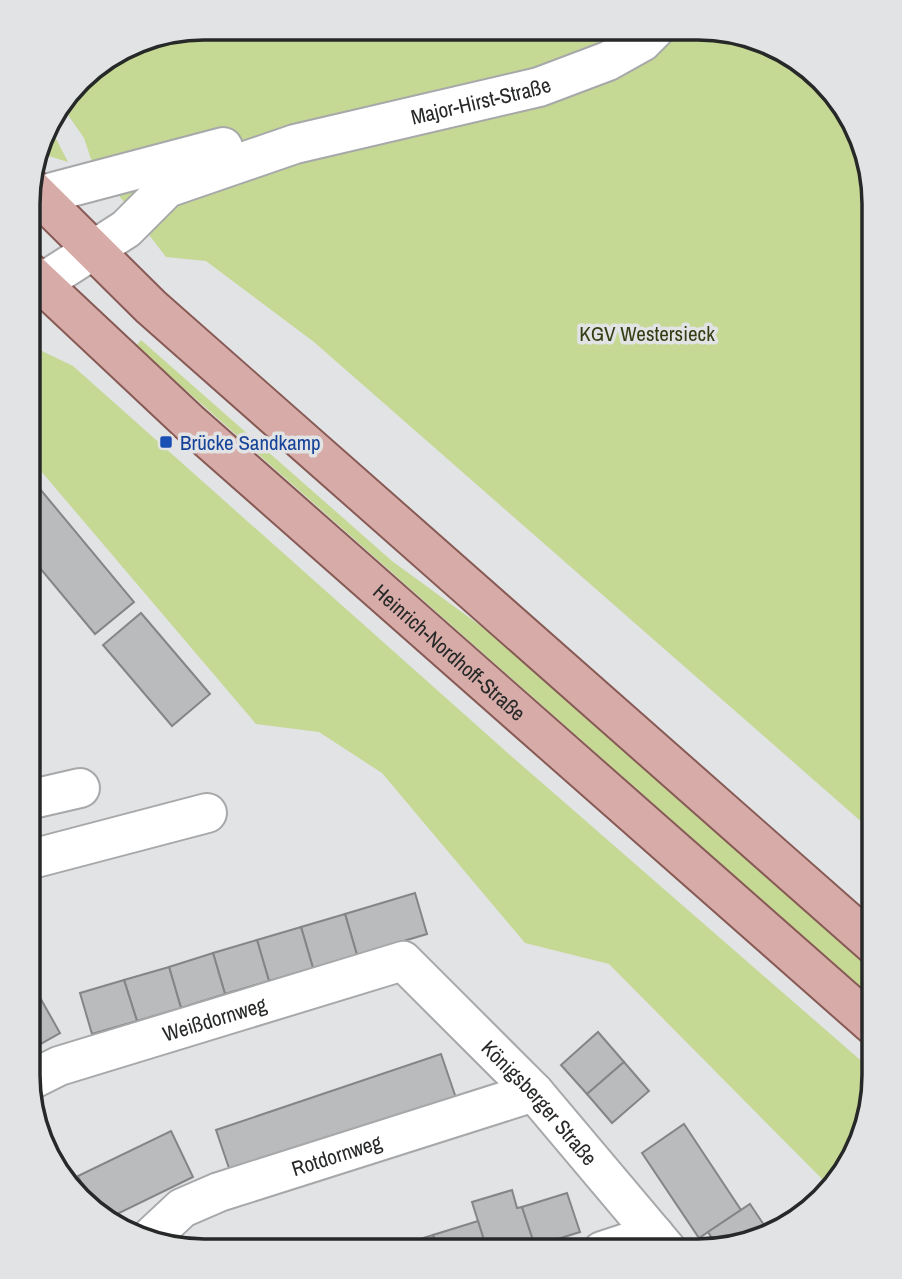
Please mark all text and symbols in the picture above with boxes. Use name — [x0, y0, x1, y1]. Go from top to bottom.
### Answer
street label: Major-Hirst-Straße — [408, 69, 555, 131]
park label: KGV Westersieck — [579, 319, 715, 348]
place label: Brücke Sandkamp — [180, 428, 321, 457]
marker: Brücke Sandkamp — [158, 434, 174, 450]
street label: Heinrich-Nordhoff-Straße — [367, 577, 532, 727]
street label: Weißdornweg — [159, 989, 270, 1048]
street label: Königsberger Straße — [475, 1033, 604, 1171]
street label: Rotdornweg — [288, 1127, 386, 1183]

